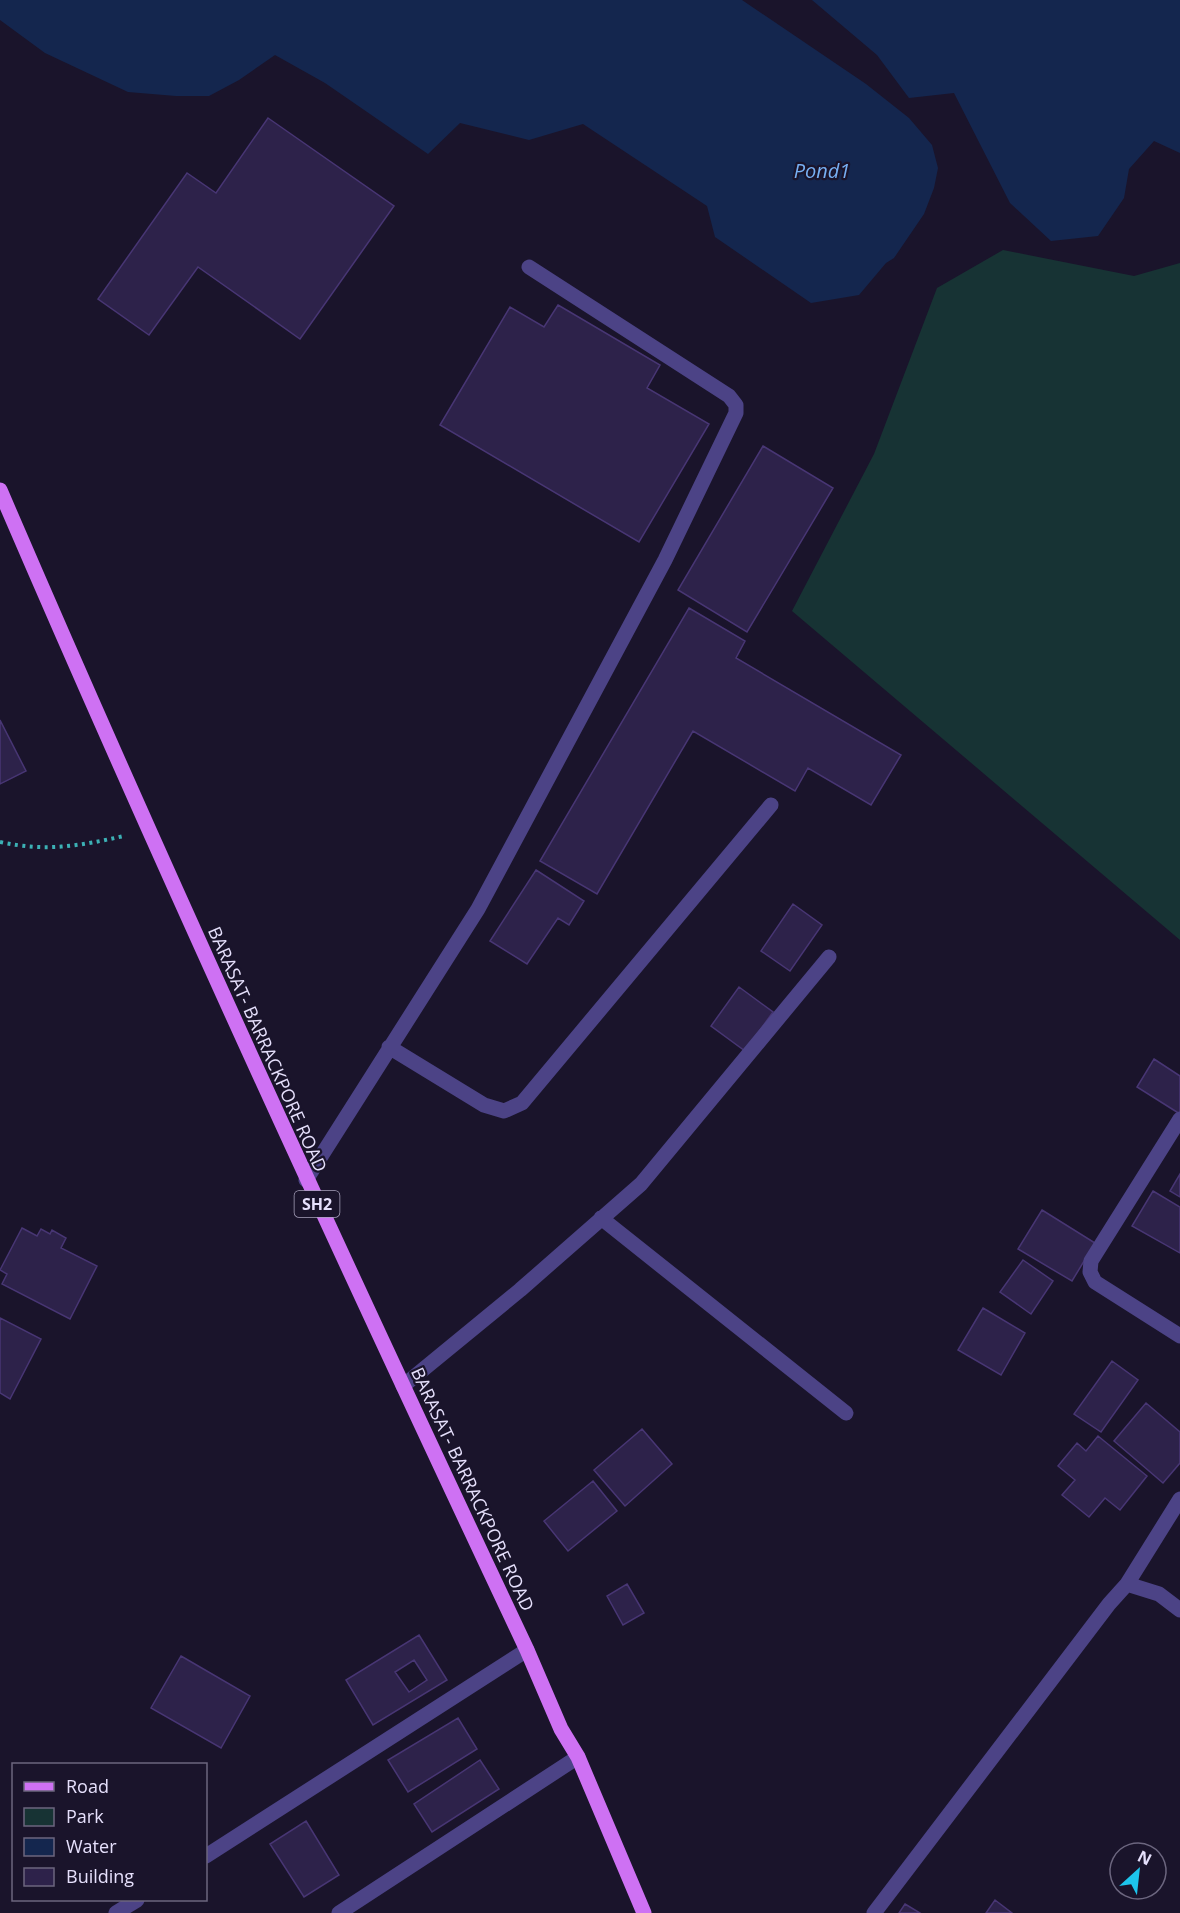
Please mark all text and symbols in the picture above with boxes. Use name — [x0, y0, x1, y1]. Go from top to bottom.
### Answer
water label: Pond1 — [794, 157, 850, 184]
street label: BARASAT- BARRACKPORE ROAD — [203, 922, 333, 1176]
road number: SH2 — [294, 1191, 340, 1217]
street label: BARASAT- BARRACKPORE ROAD — [406, 1363, 540, 1615]
legend — [12, 1763, 207, 1901]
text: Road — [66, 1774, 109, 1798]
text: Park — [66, 1804, 104, 1828]
text: Water — [66, 1834, 117, 1858]
north arrow — [1108, 1841, 1168, 1901]
text: N — [1134, 1845, 1156, 1870]
text: Building — [66, 1864, 134, 1888]

